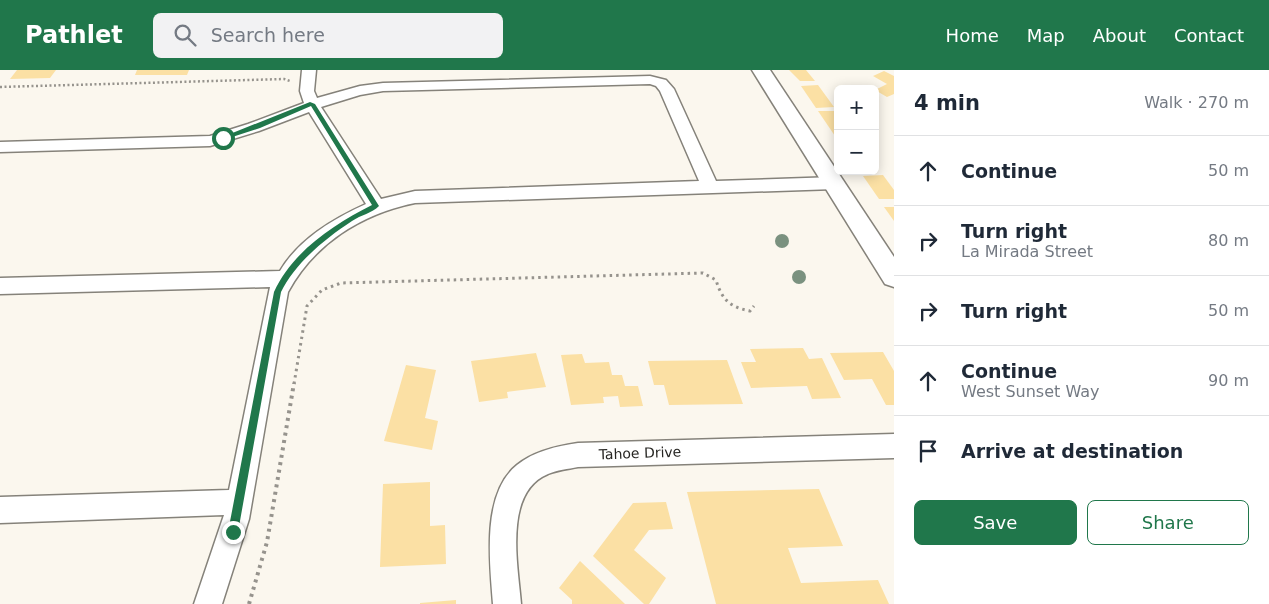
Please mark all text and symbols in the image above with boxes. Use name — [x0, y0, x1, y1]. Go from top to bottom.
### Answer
search box — [153, 13, 503, 58]
text: Pathlet — [25, 21, 123, 49]
icon: search — [171, 21, 199, 49]
text: Search here — [211, 24, 325, 46]
text: Home — [946, 25, 999, 46]
text: Map — [1027, 25, 1065, 46]
text: About — [1093, 25, 1146, 46]
text: Contact — [1174, 25, 1244, 46]
map controls — [834, 85, 879, 175]
button: + — [834, 85, 879, 130]
text: 4 min — [914, 91, 980, 115]
text: Walk · 270 m — [1144, 93, 1249, 112]
route start — [212, 127, 235, 150]
button: − — [834, 130, 879, 175]
icon: ahead — [914, 157, 942, 185]
text: Continue — [961, 160, 1057, 182]
text: 50 m — [1208, 161, 1249, 180]
text: Turn right — [961, 220, 1067, 242]
icon: right — [914, 227, 942, 255]
text: 80 m — [1208, 231, 1249, 250]
text: La Mirada Street — [961, 242, 1093, 261]
icon: right — [914, 297, 942, 325]
text: Turn right — [961, 300, 1067, 322]
text: 50 m — [1208, 301, 1249, 320]
text: Continue — [961, 360, 1057, 382]
icon: ahead — [914, 367, 942, 395]
text: 90 m — [1208, 371, 1249, 390]
text: West Sunset Way — [961, 382, 1099, 401]
icon: arrive — [914, 437, 942, 465]
text: Arrive at destination — [961, 440, 1183, 462]
street label: Tahoe Drive — [597, 444, 682, 462]
button: Save — [914, 500, 1077, 545]
button: Share — [1087, 500, 1249, 545]
route end — [222, 521, 245, 544]

